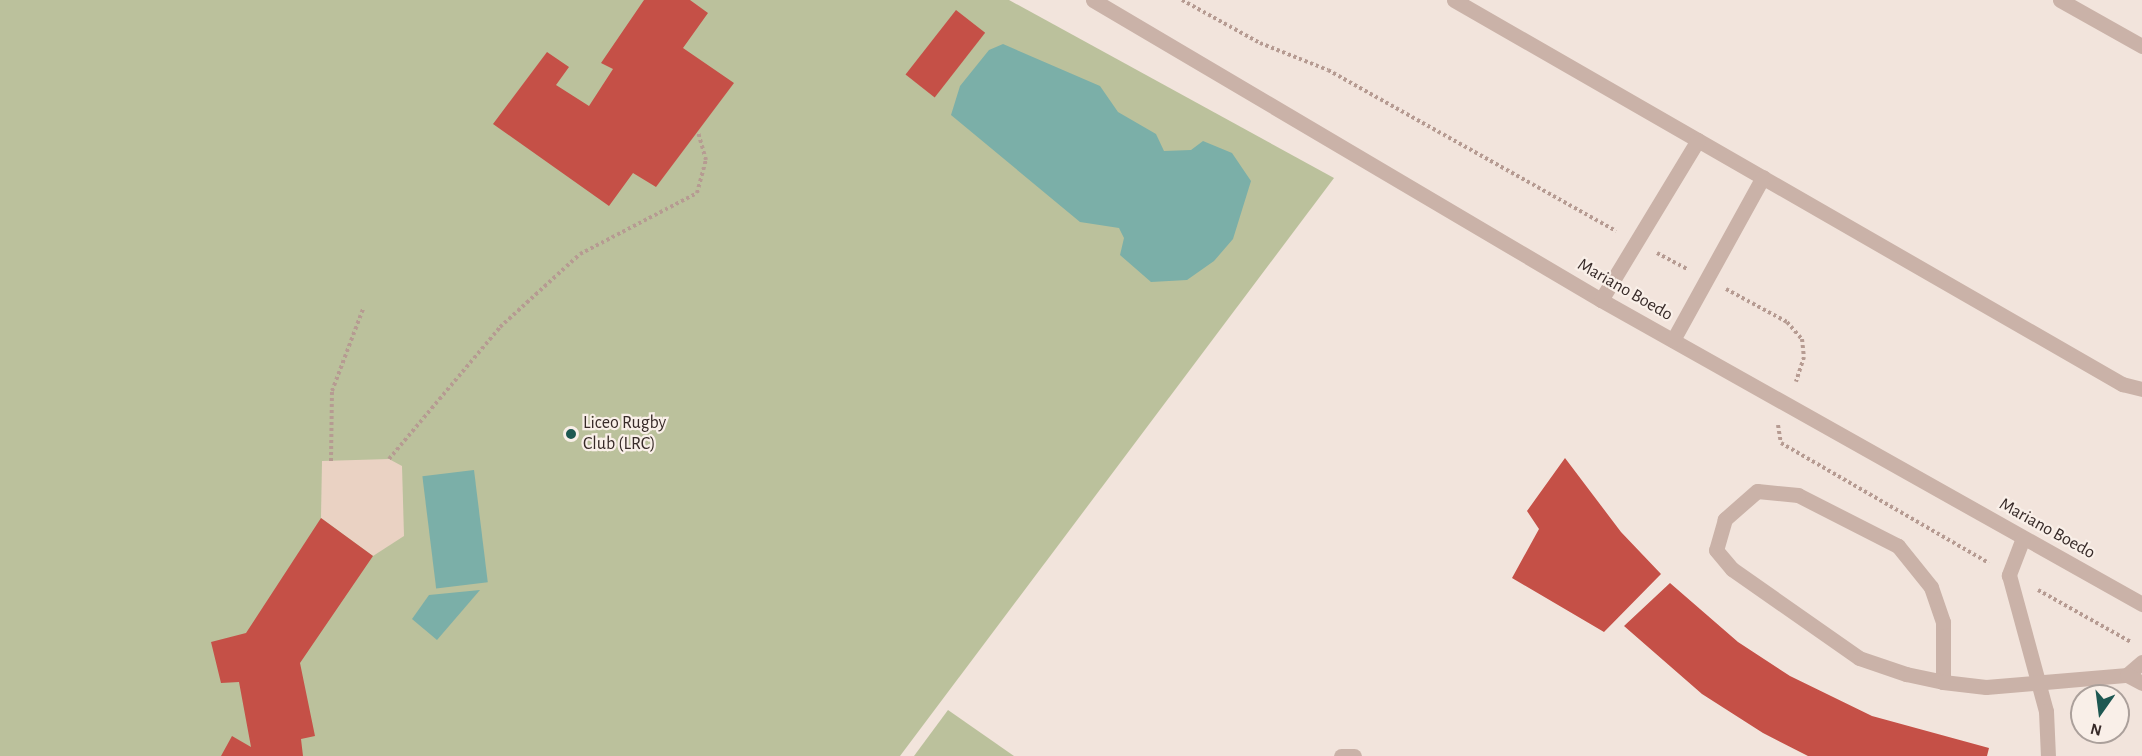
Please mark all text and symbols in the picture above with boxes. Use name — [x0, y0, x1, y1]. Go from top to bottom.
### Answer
street label: Mariano Boedo — [1574, 254, 1676, 326]
place label: Liceo Rugby Club (LRC) — [583, 413, 666, 456]
marker: Liceo Rugby Club (LRC) — [564, 427, 578, 441]
street label: Mariano Boedo — [1995, 494, 2099, 564]
north arrow — [2070, 684, 2130, 744]
text: N — [2089, 720, 2103, 739]

